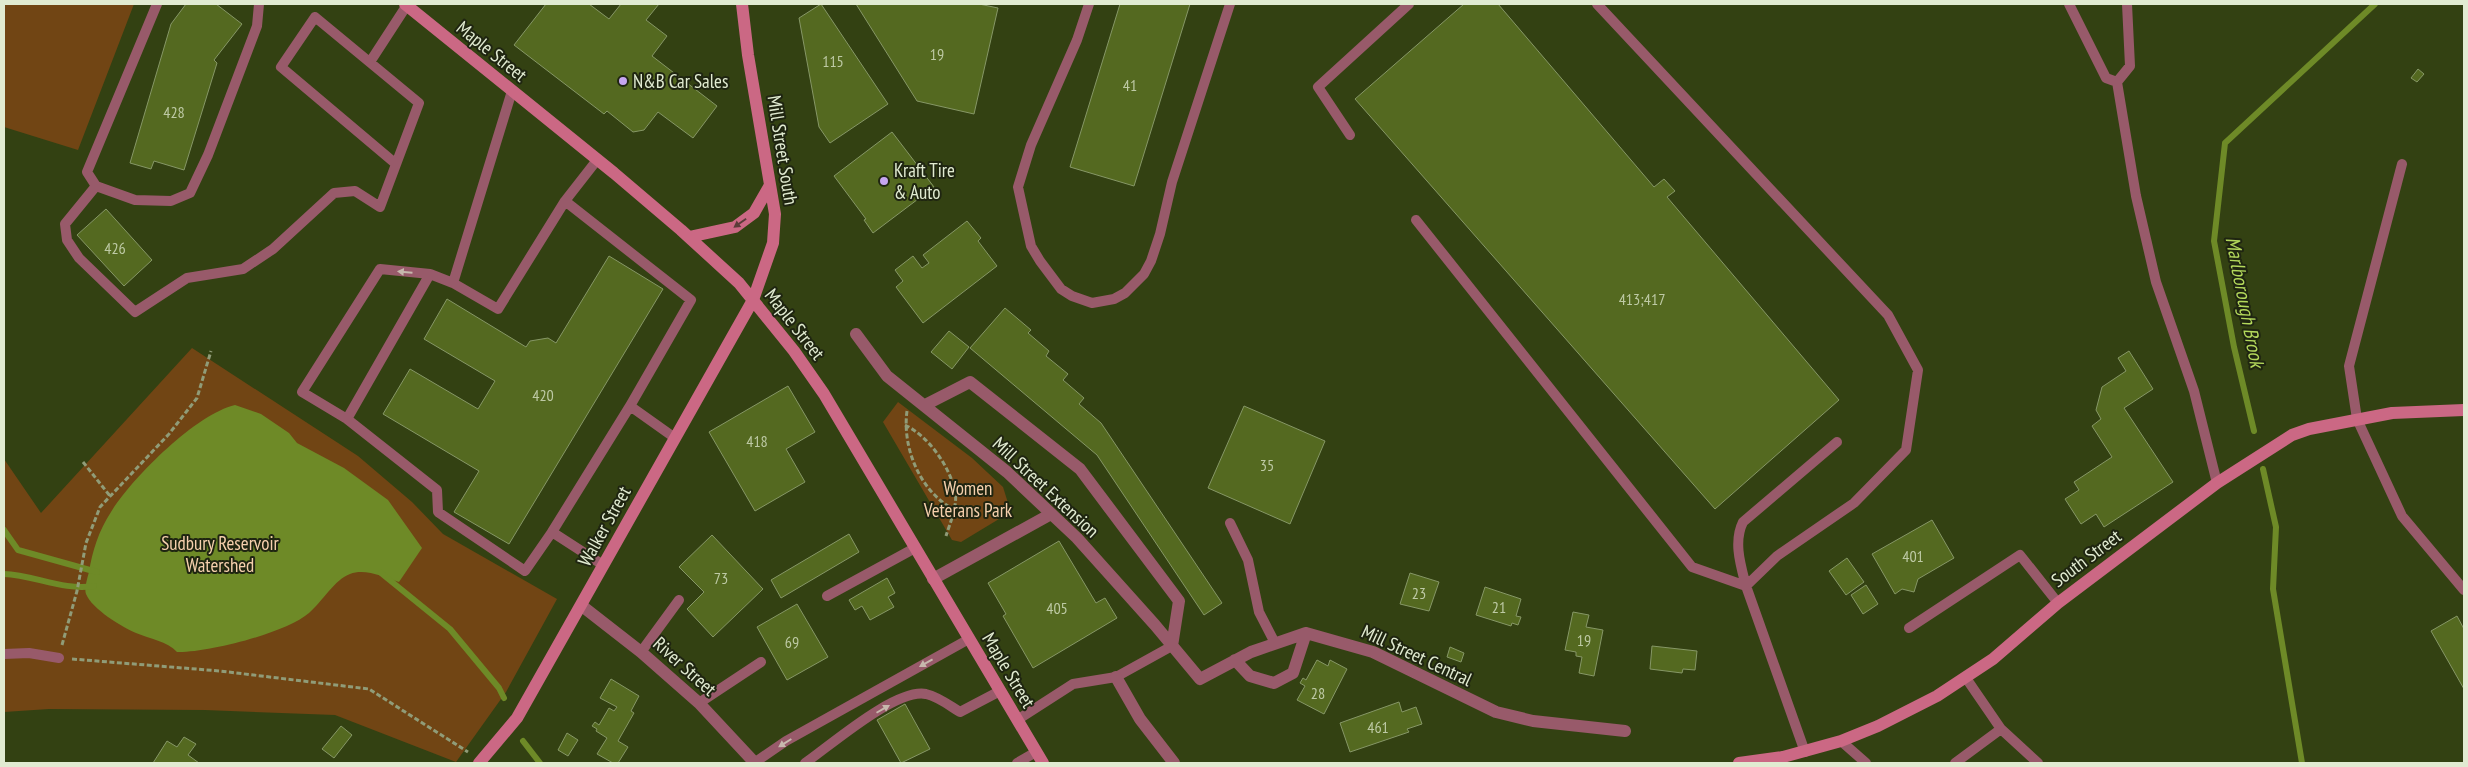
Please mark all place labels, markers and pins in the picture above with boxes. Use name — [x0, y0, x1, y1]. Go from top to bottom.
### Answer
place label: N&B Car Sales — [633, 69, 728, 93]
marker: N&B Car Sales — [617, 75, 629, 87]
place label: Kraft Tire & Auto — [894, 158, 955, 204]
marker: Kraft Tire & Auto — [878, 175, 890, 187]

